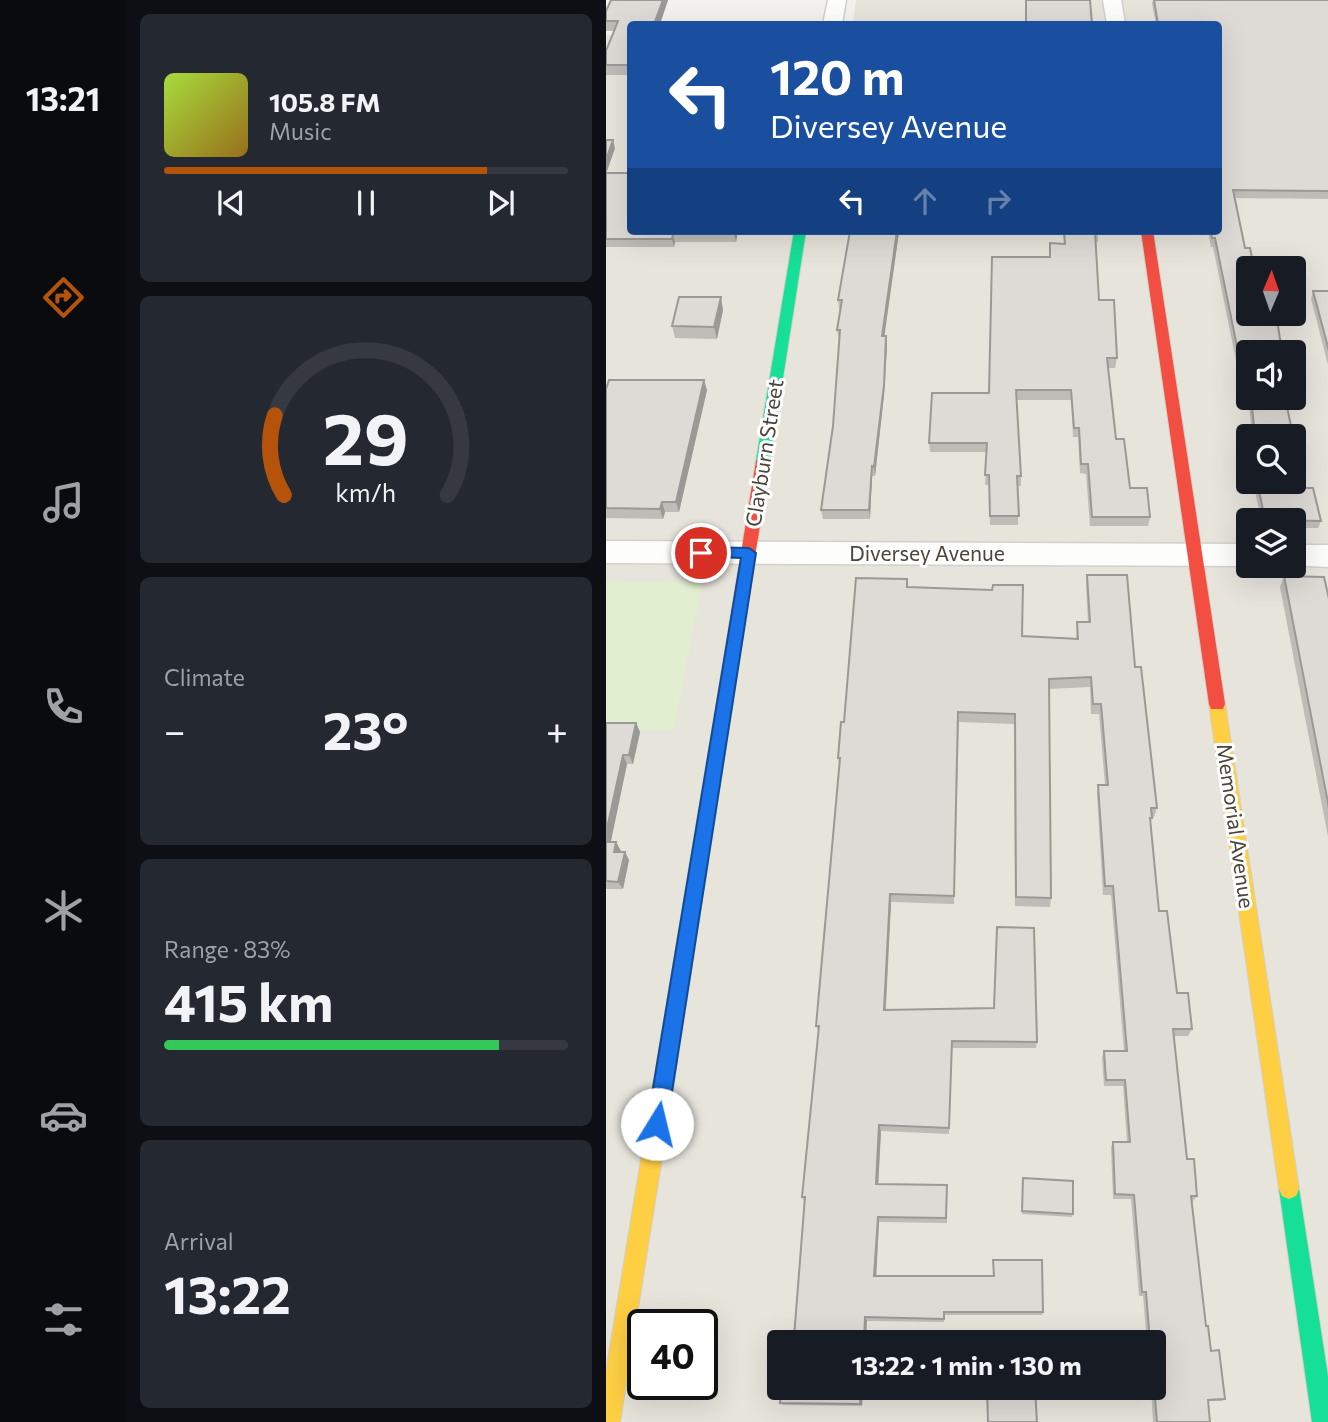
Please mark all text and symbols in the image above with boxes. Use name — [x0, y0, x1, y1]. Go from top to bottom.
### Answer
text: 120 m — [770, 45, 904, 105]
icon: left — [655, 49, 746, 140]
text: 13:21 — [26, 78, 100, 118]
text: 105.8 FM — [269, 86, 380, 117]
text: Diversey Avenue — [770, 105, 1007, 145]
text: Music — [269, 117, 332, 145]
icon: left — [833, 182, 871, 220]
icon: ahead — [906, 182, 944, 220]
icon: right — [979, 182, 1017, 220]
icon: previous — [212, 184, 250, 222]
icon: pause — [347, 184, 385, 222]
icon: next — [482, 184, 520, 222]
north arrow — [1236, 256, 1306, 326]
map controls — [1236, 256, 1306, 578]
icon: directions — [39, 273, 88, 322]
button: sound — [1236, 340, 1306, 410]
street label: Clayburn Street — [739, 377, 788, 528]
text: 29 — [323, 392, 409, 481]
button: search — [1236, 424, 1306, 494]
text: km/h — [336, 477, 396, 507]
icon: music — [39, 478, 88, 527]
button: layers — [1236, 508, 1306, 578]
pin — [671, 523, 731, 583]
icon: arrive — [682, 534, 720, 572]
street label: Diversey Avenue — [849, 540, 1005, 565]
text: Climate — [164, 663, 245, 691]
icon: phone — [39, 682, 88, 731]
text: 23° — [323, 697, 409, 761]
text: − — [164, 706, 186, 753]
text: + — [546, 706, 568, 753]
street label: Memorial Avenue — [1213, 742, 1260, 910]
icon: climate — [39, 886, 88, 935]
text: Range · 83% — [164, 935, 290, 963]
text: 415 km — [164, 969, 333, 1033]
position arrow — [620, 1087, 694, 1161]
icon: car — [39, 1091, 88, 1140]
text: Arrival — [164, 1227, 234, 1255]
text: 13:22 — [164, 1261, 291, 1325]
icon: filters — [39, 1295, 88, 1344]
speed limit sign: 40 — [627, 1309, 718, 1400]
text: 13:22 · 1 min · 130 m — [851, 1349, 1082, 1380]

